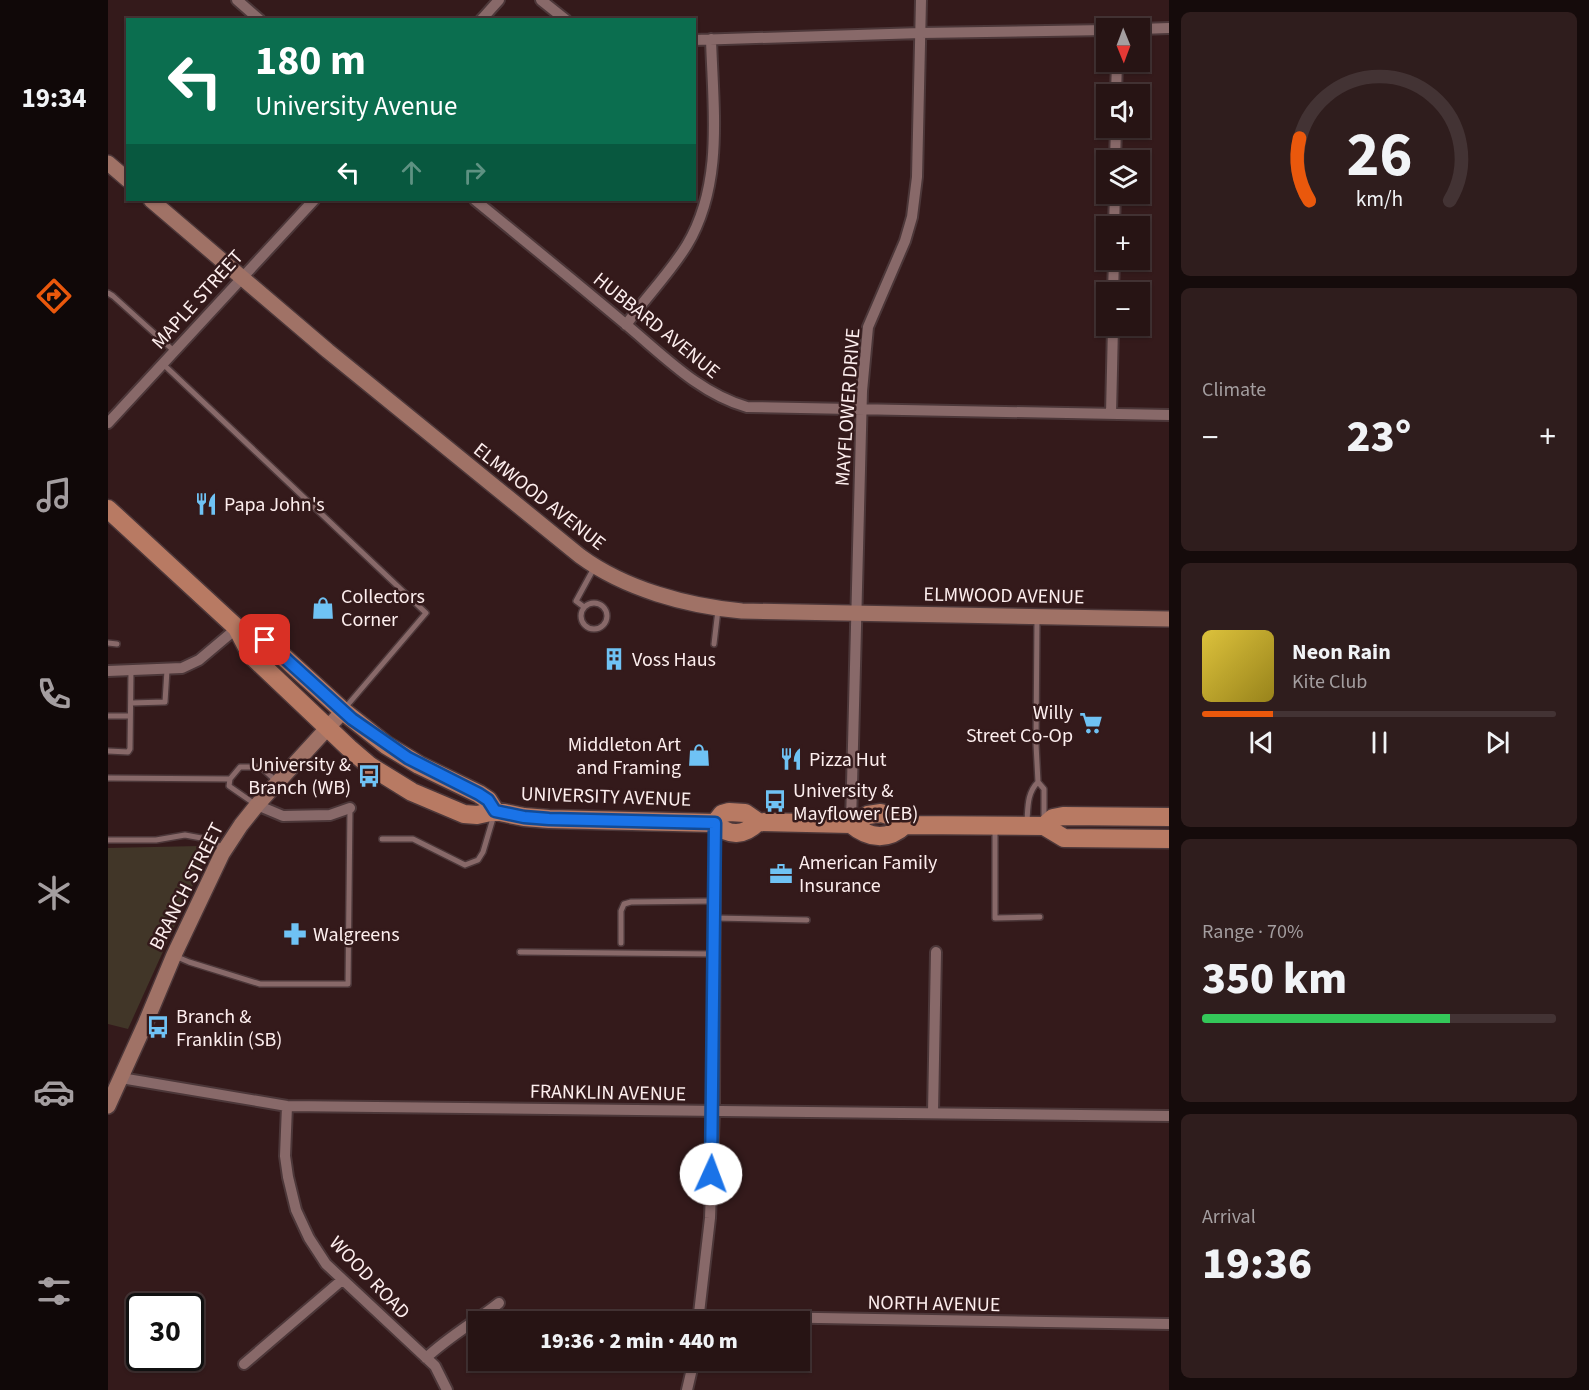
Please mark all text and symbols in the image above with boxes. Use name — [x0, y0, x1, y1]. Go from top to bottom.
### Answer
north arrow — [1096, 18, 1150, 72]
map controls — [1096, 18, 1150, 336]
text: 180 m — [255, 31, 366, 91]
icon: left — [156, 42, 234, 120]
text: 19:34 — [21, 79, 87, 118]
button: sound — [1096, 84, 1150, 138]
text: University Avenue — [255, 87, 457, 126]
text: 26 — [1346, 111, 1412, 200]
button: layers — [1096, 150, 1150, 204]
icon: left — [332, 156, 365, 189]
icon: ahead — [395, 156, 428, 189]
icon: right — [458, 156, 491, 189]
text: km/h — [1355, 184, 1403, 215]
button: + — [1096, 216, 1150, 270]
street label: MAPLE STREET — [145, 244, 250, 356]
street label: HUBBARD AVENUE — [587, 266, 726, 386]
icon: directions — [33, 275, 75, 317]
button: − — [1096, 282, 1150, 336]
street label: MAYFLOWER DRIVE — [829, 327, 867, 487]
text: Climate — [1202, 376, 1266, 404]
text: 23° — [1347, 405, 1411, 469]
text: − — [1202, 414, 1218, 461]
text: + — [1540, 414, 1556, 461]
street label: ELMWOOD AVENUE — [467, 436, 611, 557]
icon: music — [33, 474, 75, 516]
restaurant icon: Papa John's — [193, 491, 219, 517]
place label: Papa John's — [224, 491, 325, 519]
street label: ELMWOOD AVENUE — [923, 581, 1085, 611]
place label: Collectors Corner — [341, 583, 425, 634]
shop icon: Collectors Corner — [310, 595, 336, 621]
pin — [239, 614, 290, 665]
icon: arrive — [248, 623, 281, 656]
text: Neon Rain — [1292, 636, 1391, 668]
building icon: Voss Haus — [601, 646, 627, 672]
place label: Voss Haus — [632, 646, 716, 674]
text: Kite Club — [1292, 668, 1367, 696]
icon: phone — [33, 673, 75, 715]
place label: Willy Street Co-Op — [966, 699, 1074, 750]
supermarket icon: Willy Street Co-Op — [1078, 710, 1104, 736]
icon: previous — [1245, 726, 1278, 759]
icon: pause — [1363, 726, 1396, 759]
icon: next — [1481, 726, 1514, 759]
place label: Middleton Art and Framing — [568, 731, 681, 782]
shop icon: Middleton Art and Framing — [686, 742, 712, 768]
restaurant icon: Pizza Hut — [778, 746, 804, 772]
place label: Pizza Hut — [809, 746, 887, 774]
place label: University & Branch (WB) — [248, 751, 351, 802]
bus stop icon: University & Branch (WB) — [356, 763, 382, 789]
place label: University & Mayflower (EB) — [793, 777, 918, 828]
street label: UNIVERSITY AVENUE — [520, 780, 692, 814]
bus stop icon: University & Mayflower (EB) — [762, 788, 788, 814]
street label: BRANCH STREET — [143, 818, 231, 955]
place label: American Family Insurance — [799, 849, 938, 900]
office icon: American Family Insurance — [768, 861, 794, 887]
icon: climate — [33, 872, 75, 914]
text: Range · 70% — [1202, 918, 1303, 946]
pharmacy icon: Walgreens — [282, 921, 308, 947]
place label: Walgreens — [313, 921, 400, 949]
text: 350 km — [1202, 947, 1347, 1011]
place label: Branch & Franklin (SB) — [176, 1003, 282, 1054]
bus stop icon: Branch & Franklin (SB) — [145, 1014, 171, 1040]
icon: car — [33, 1071, 75, 1113]
street label: FRANKLIN AVENUE — [530, 1078, 686, 1108]
position arrow — [679, 1142, 743, 1206]
text: Arrival — [1202, 1203, 1256, 1231]
street label: WOOD ROAD — [322, 1230, 416, 1326]
text: 19:36 — [1202, 1232, 1312, 1296]
icon: filters — [33, 1270, 75, 1312]
street label: NORTH AVENUE — [867, 1289, 1001, 1319]
speed limit sign: 30 — [126, 1293, 204, 1371]
text: 19:36 · 2 min · 440 m — [540, 1325, 738, 1357]

